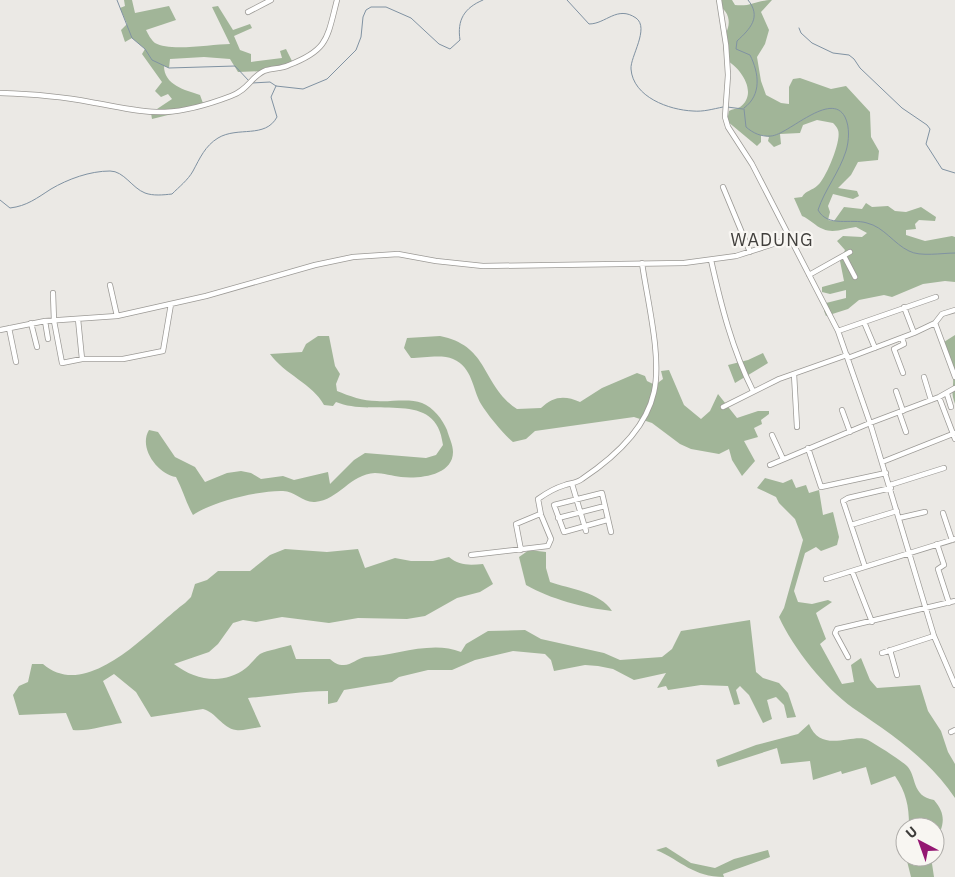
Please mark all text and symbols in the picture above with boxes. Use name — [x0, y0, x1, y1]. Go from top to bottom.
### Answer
district label: WADUNG — [730, 228, 814, 251]
north arrow — [895, 817, 945, 867]
text: U — [902, 822, 921, 842]

